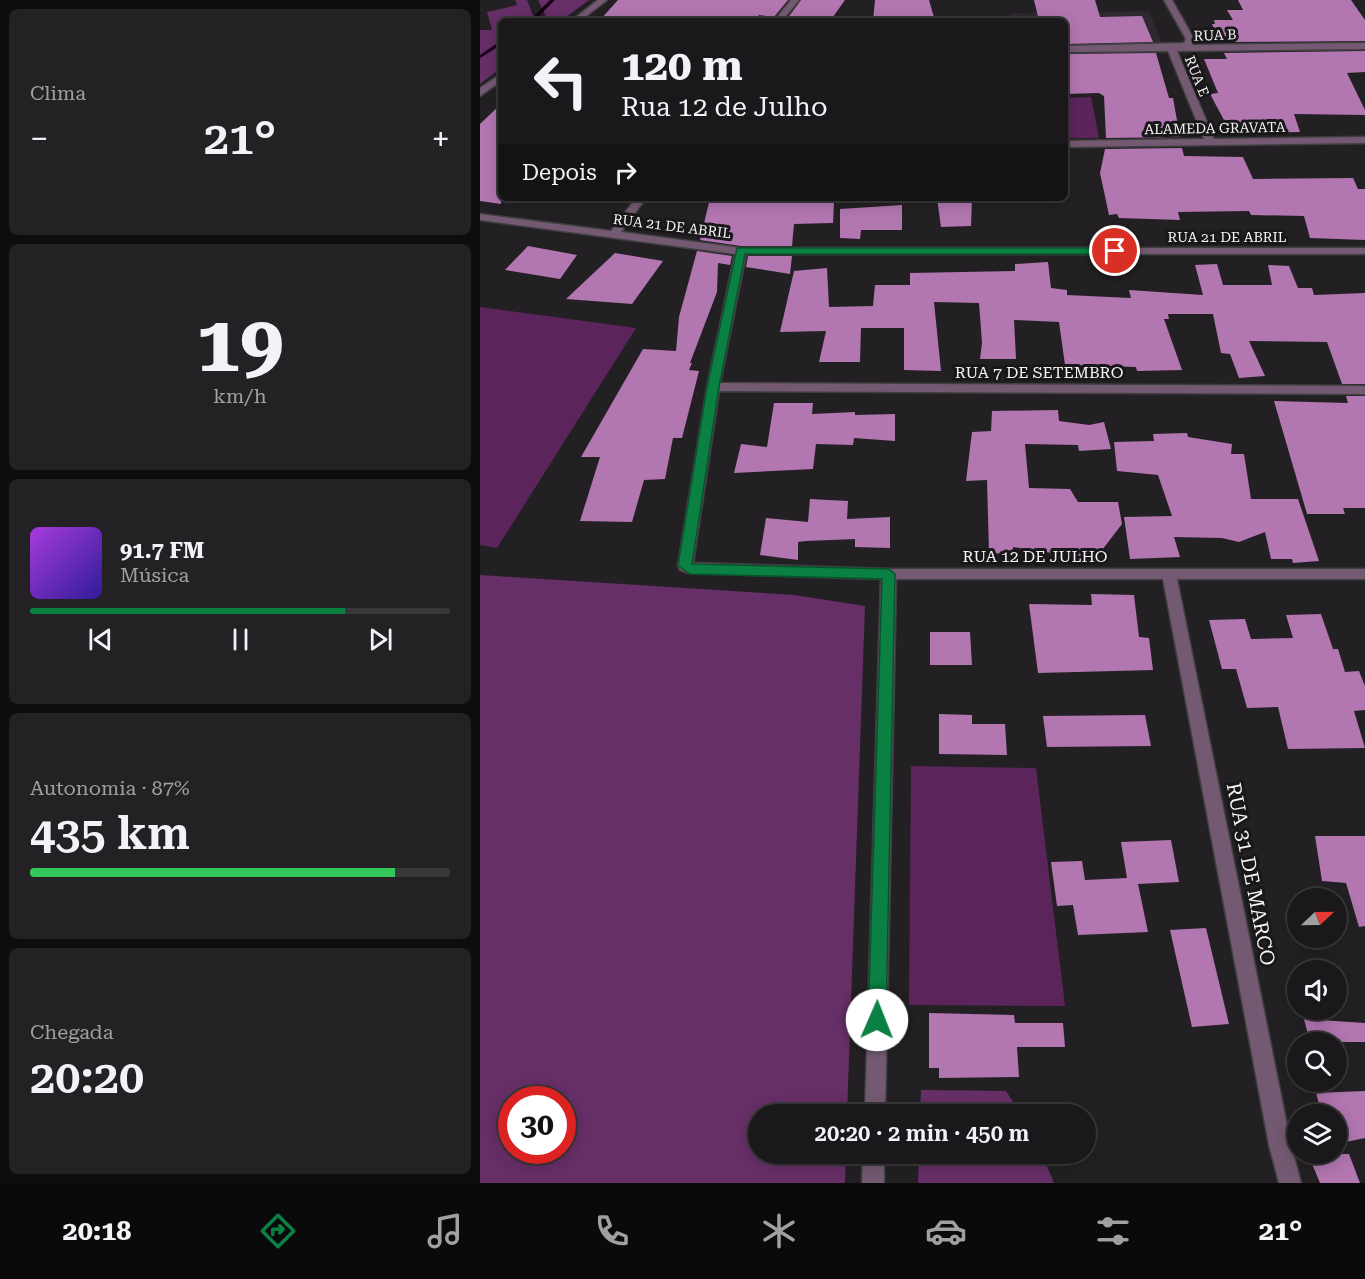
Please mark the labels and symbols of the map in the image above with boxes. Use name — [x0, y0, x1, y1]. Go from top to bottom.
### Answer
street label: RUA B — [1193, 26, 1237, 44]
street label: RUA E — [1182, 53, 1212, 99]
street label: ALAMEDA GRAVATA — [1144, 119, 1286, 137]
street label: RUA 21 DE ABRIL — [612, 211, 732, 241]
pin — [1089, 225, 1140, 276]
street label: RUA 21 DE ABRIL — [1168, 229, 1287, 245]
street label: RUA 7 DE SETEMBRO — [955, 363, 1123, 382]
street label: RUA 12 DE JULHO — [963, 547, 1107, 566]
street label: RUA 31 DE MARCO — [1221, 781, 1281, 967]
north arrow — [1287, 888, 1347, 948]
position arrow — [845, 988, 909, 1052]
speed limit sign: 30 — [498, 1086, 576, 1164]

